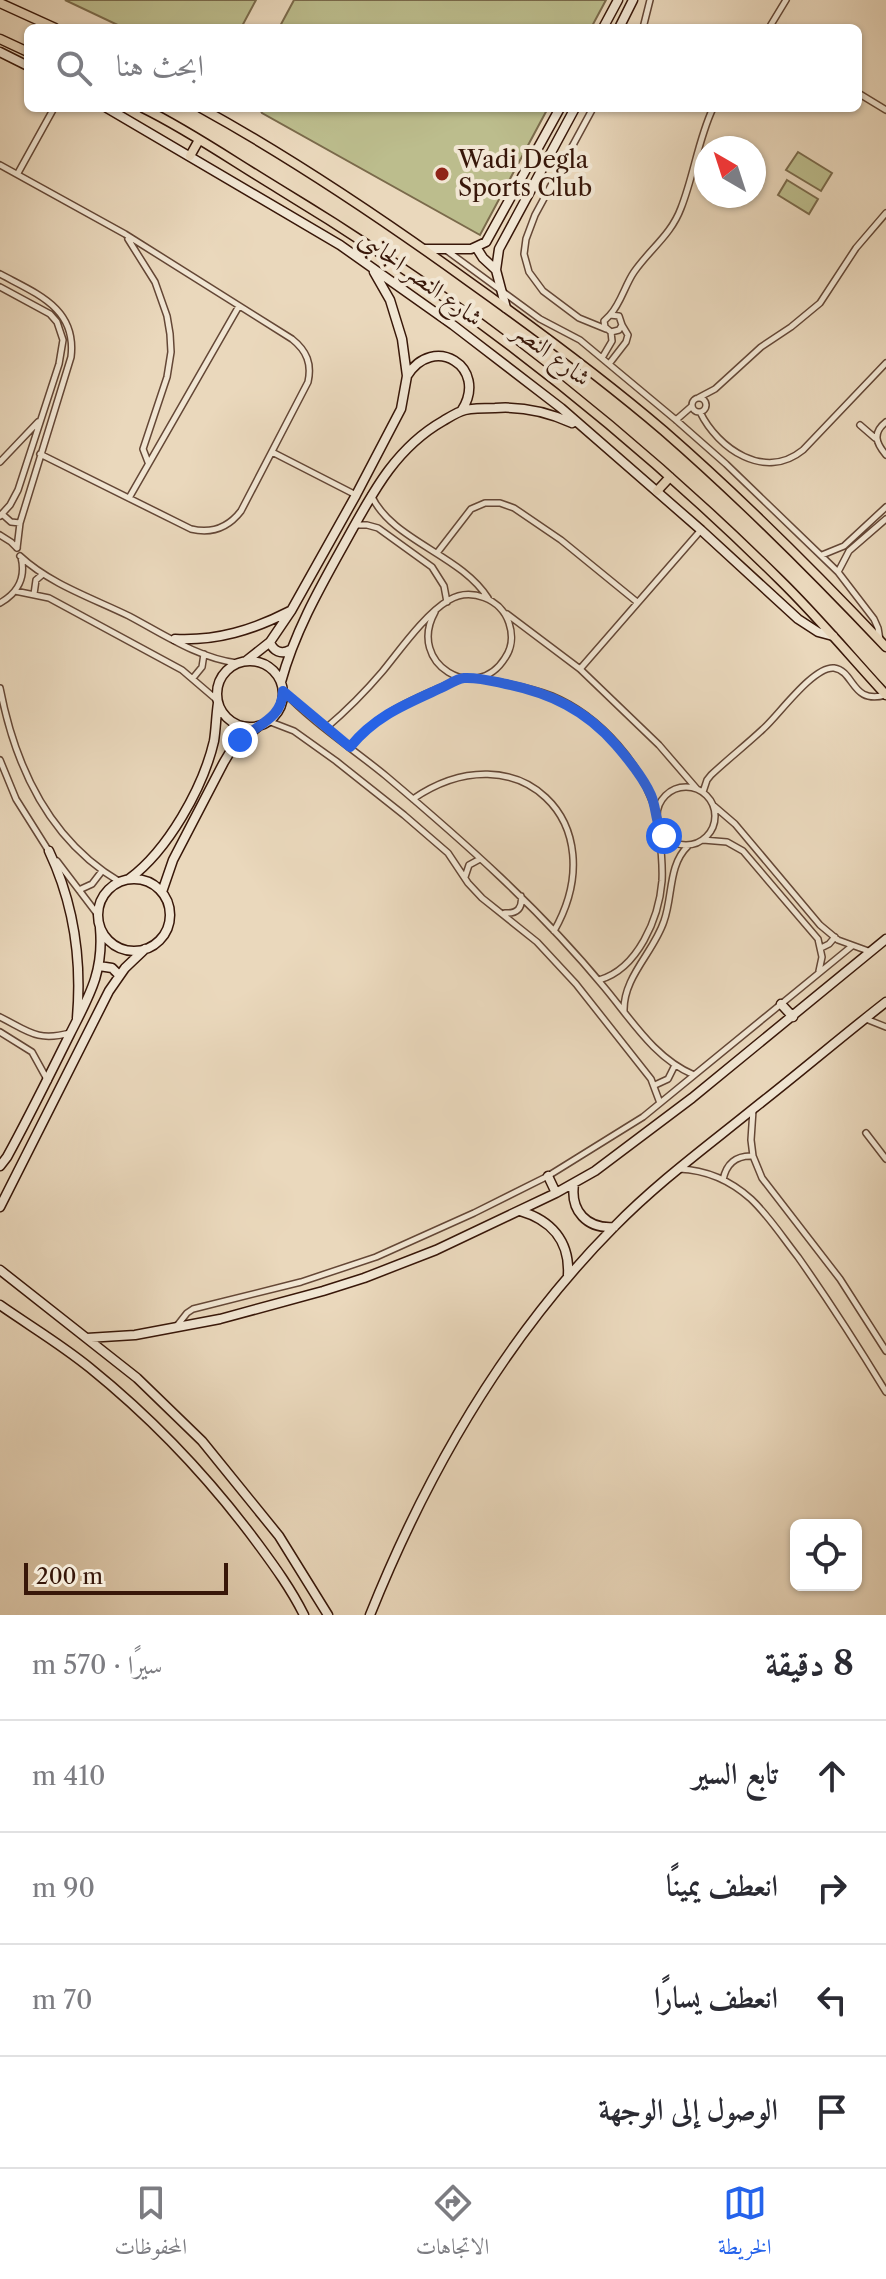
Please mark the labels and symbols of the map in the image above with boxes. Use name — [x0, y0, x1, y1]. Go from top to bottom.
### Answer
north arrow — [694, 136, 766, 208]
place label: Wadi Degla Sports Club — [457, 145, 592, 202]
marker: Wadi Degla Sports Club — [433, 165, 451, 183]
street label: شارع النصر الجانبى — [350, 223, 489, 337]
street label: شارع النصر — [502, 313, 597, 397]
route end — [222, 722, 258, 758]
route start — [646, 818, 682, 854]
scale bar — [24, 1559, 228, 1595]

